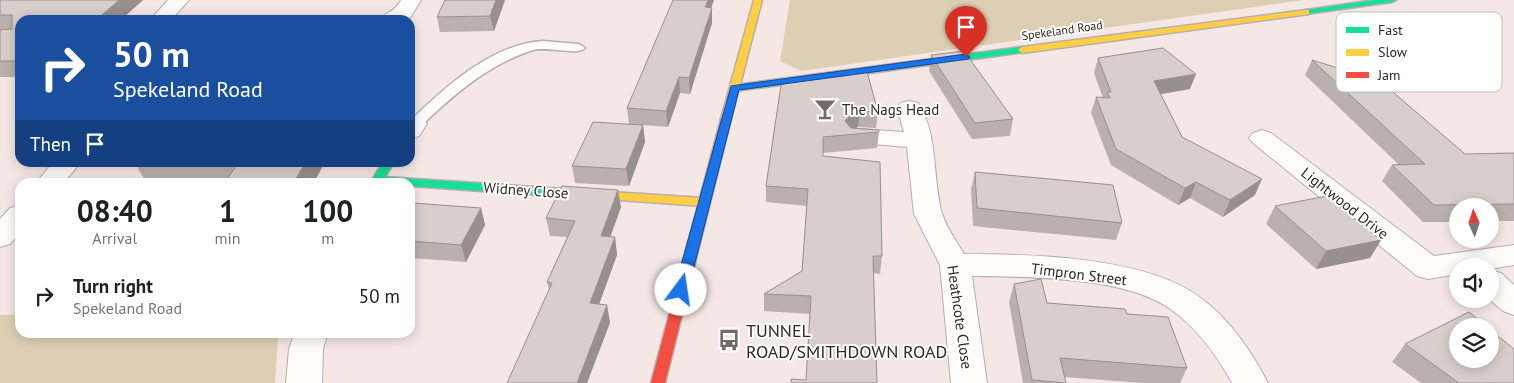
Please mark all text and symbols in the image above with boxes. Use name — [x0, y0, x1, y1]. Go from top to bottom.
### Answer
pin — [945, 6, 987, 57]
legend — [1336, 12, 1502, 92]
icon: arrive — [952, 13, 980, 41]
street label: Spekeland Road — [1020, 17, 1104, 43]
text: Fast — [1378, 21, 1403, 39]
text: 50 m — [113, 31, 190, 77]
icon: right — [30, 35, 95, 100]
text: Slow — [1378, 43, 1408, 61]
text: Jam — [1377, 66, 1400, 84]
text: Spekeland Road — [113, 75, 263, 103]
bar icon: The Nags Head — [812, 96, 838, 122]
place label: The Nags Head — [842, 100, 939, 119]
icon: arrive — [81, 130, 109, 158]
text: Then — [30, 132, 71, 156]
street label: Lightwood Drive — [1297, 163, 1393, 243]
street label: Widney Close — [483, 178, 569, 202]
text: 08:40 — [77, 191, 153, 230]
text: 1 — [219, 191, 236, 230]
text: 100 — [302, 191, 353, 230]
north arrow — [1449, 198, 1499, 248]
map controls — [1449, 198, 1499, 368]
text: Arrival — [92, 228, 137, 248]
text: min — [215, 228, 241, 248]
text: m — [321, 228, 334, 248]
button: sound — [1449, 258, 1499, 308]
street label: Timpron Street — [1030, 259, 1128, 289]
position arrow — [654, 263, 706, 315]
street label: Heathcote Close — [943, 264, 977, 370]
text: Turn right — [73, 274, 153, 298]
icon: right — [30, 282, 58, 310]
text: 50 m — [359, 284, 400, 308]
text: Spekeland Road — [73, 298, 182, 318]
button: layers — [1449, 318, 1499, 368]
place label: TUNNEL ROAD/SMITHDOWN ROAD — [746, 319, 947, 363]
bus stop icon: TUNNEL ROAD/SMITHDOWN ROAD — [716, 327, 742, 353]

